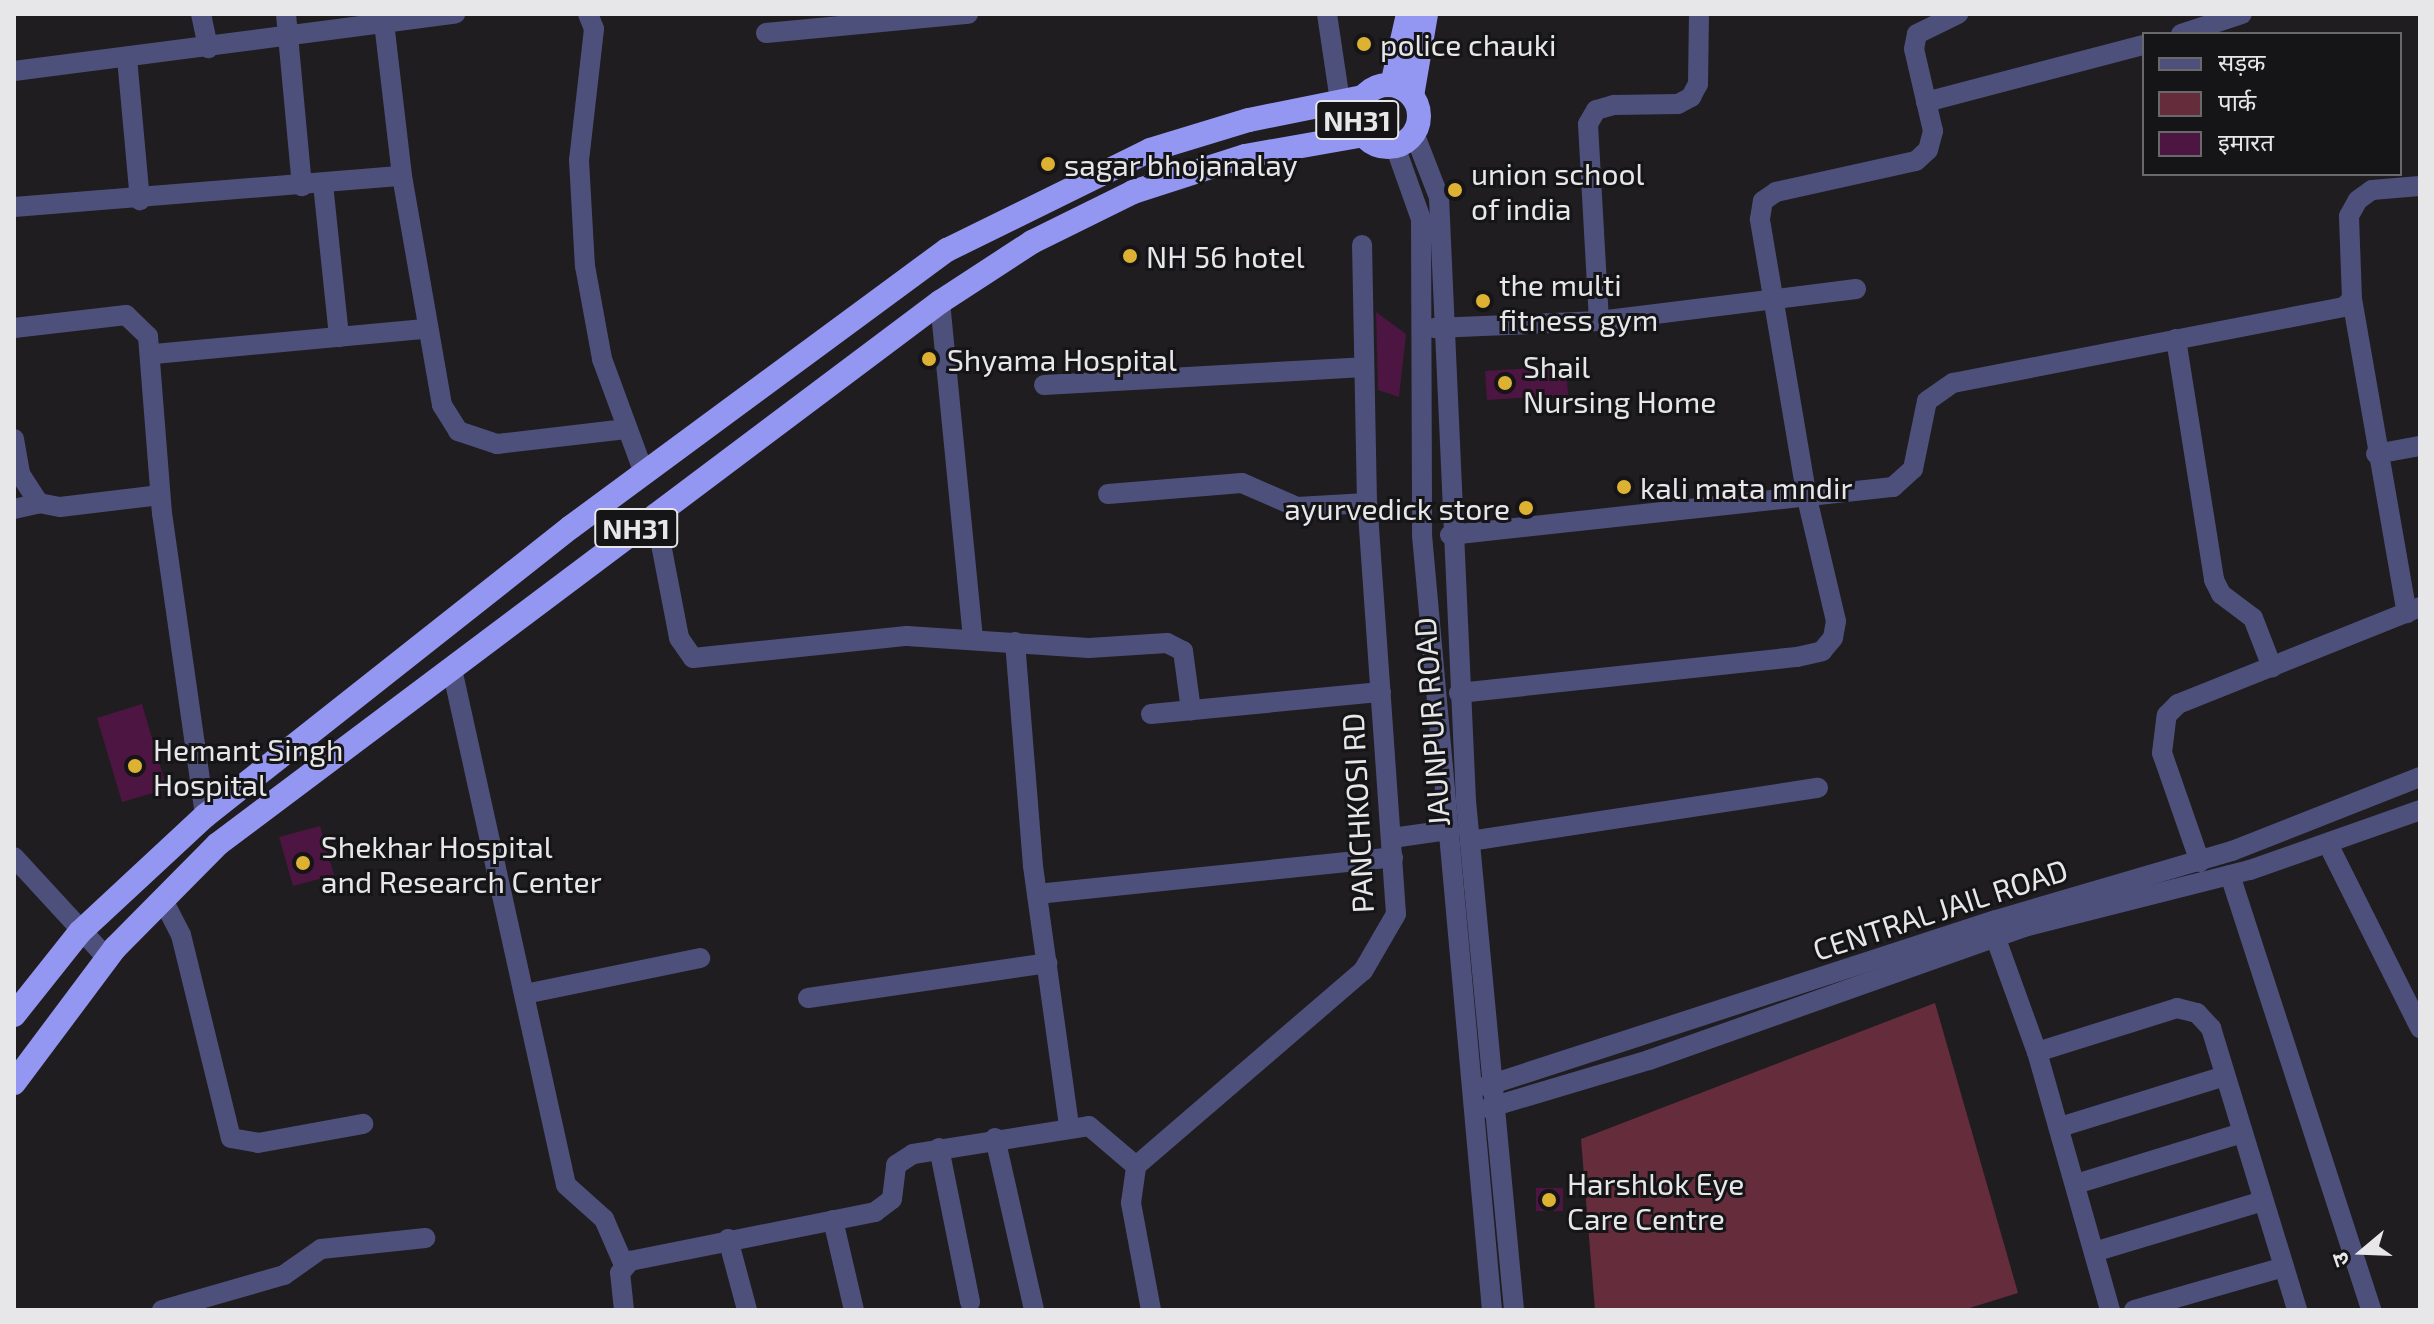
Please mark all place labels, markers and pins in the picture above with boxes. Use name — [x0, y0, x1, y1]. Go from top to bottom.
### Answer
place label: police chauki — [1380, 26, 1556, 62]
marker: police chauki — [1355, 35, 1373, 53]
place label: sagar bhojanalay — [1064, 146, 1298, 182]
marker: sagar bhojanalay — [1039, 155, 1057, 173]
place label: union school of india — [1471, 155, 1644, 226]
marker: union school of india — [1446, 181, 1464, 199]
place label: NH 56 hotel — [1146, 238, 1305, 274]
marker: NH 56 hotel — [1121, 247, 1139, 265]
place label: the multi fitness gym — [1499, 266, 1658, 336]
marker: the multi fitness gym — [1474, 292, 1492, 310]
place label: Shyama Hospital — [947, 341, 1177, 377]
marker: Shyama Hospital — [918, 348, 940, 370]
place label: Shail Nursing Home — [1523, 348, 1716, 418]
marker: Shail Nursing Home — [1494, 372, 1516, 394]
place label: kali mata mndir — [1640, 469, 1852, 505]
marker: kali mata mndir — [1615, 478, 1633, 496]
place label: ayurvedick store — [1284, 490, 1510, 526]
marker: ayurvedick store — [1517, 499, 1535, 517]
place label: Hemant Singh Hospital — [153, 731, 343, 802]
marker: Hemant Singh Hospital — [124, 755, 146, 777]
place label: Shekhar Hospital and Research Center — [321, 828, 602, 898]
marker: Shekhar Hospital and Research Center — [292, 852, 314, 874]
place label: Harshlok Eye Care Centre — [1567, 1165, 1745, 1236]
marker: Harshlok Eye Care Centre — [1538, 1189, 1560, 1211]

